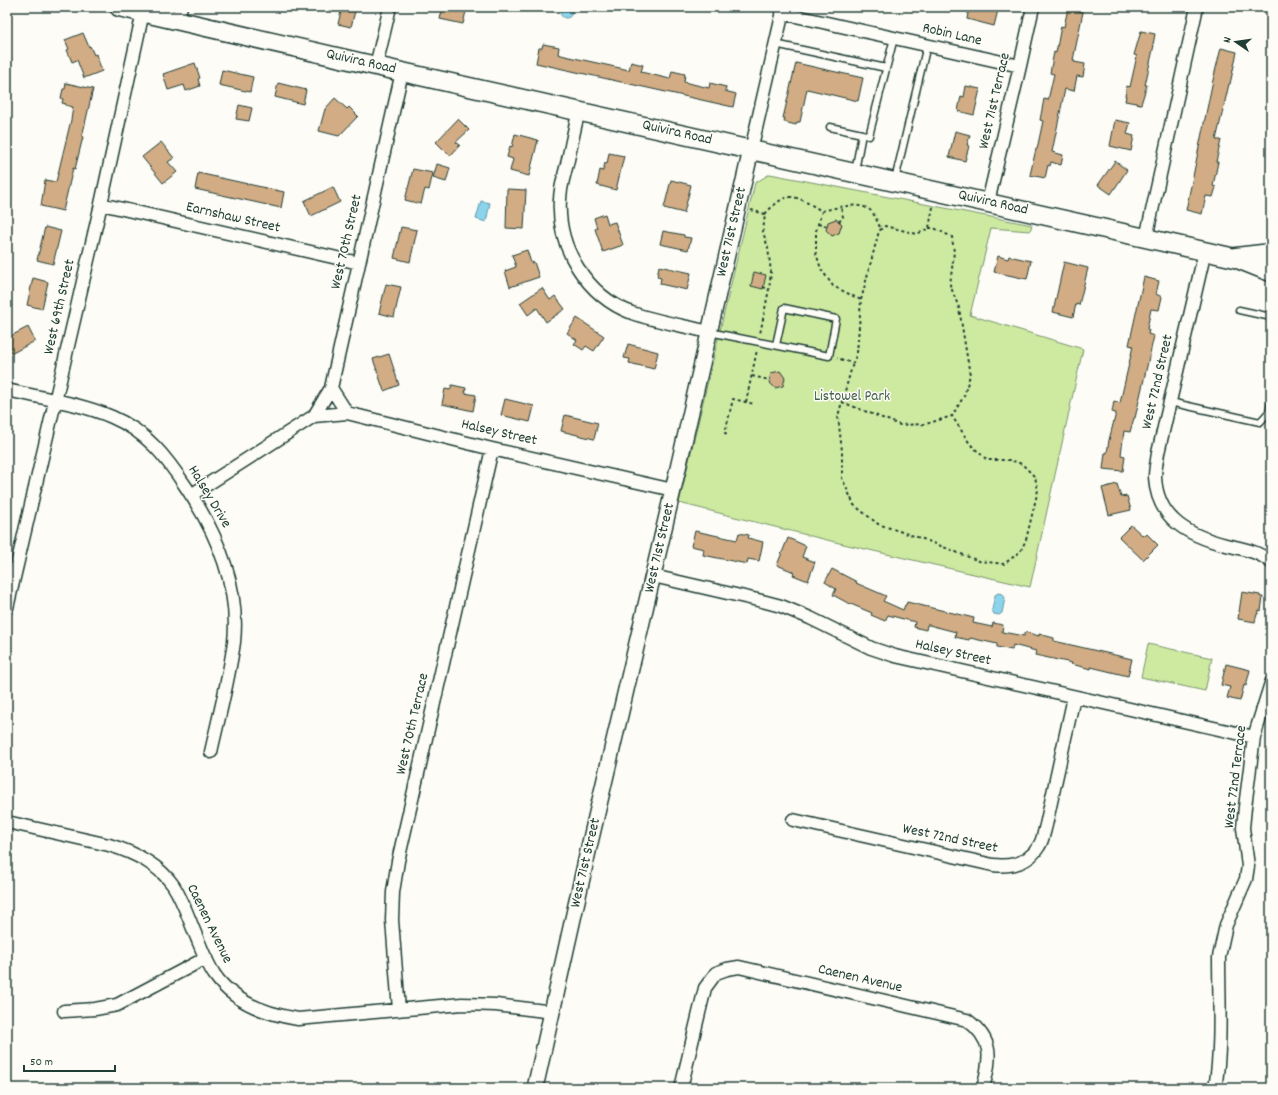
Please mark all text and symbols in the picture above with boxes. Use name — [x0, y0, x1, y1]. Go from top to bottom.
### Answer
street label: Robin Lane — [920, 18, 984, 53]
north arrow — [1216, 22, 1256, 62]
text: N — [1220, 35, 1237, 45]
street label: Quivira Road — [324, 43, 398, 81]
street label: West 71st Terrace — [973, 50, 1017, 151]
street label: Quivira Road — [640, 114, 714, 152]
street label: Quivira Road — [956, 184, 1030, 222]
street label: West 71st Street — [711, 185, 753, 279]
street label: West 70th Street — [325, 192, 369, 292]
street label: Earnshaw Street — [184, 196, 283, 240]
street label: West 69th Street — [38, 257, 82, 357]
street label: West 72nd Street — [1136, 332, 1180, 432]
park label: Listowel Park — [814, 386, 890, 408]
street label: Halsey Street — [459, 414, 540, 453]
street label: Halsey Drive — [182, 461, 237, 533]
street label: West 71st Street — [639, 501, 681, 595]
street label: Halsey Street — [913, 634, 994, 673]
street label: West 70th Terrace — [391, 671, 435, 777]
street label: West 72nd Terrace — [1219, 724, 1253, 830]
street label: West 71st Street — [565, 816, 607, 910]
street label: West 72nd Street — [900, 818, 1000, 860]
street label: Caenen Avenue — [180, 881, 238, 968]
street label: Caenen Avenue — [816, 959, 905, 999]
scale bar — [24, 1047, 115, 1073]
text: 50 m — [30, 1054, 53, 1071]

